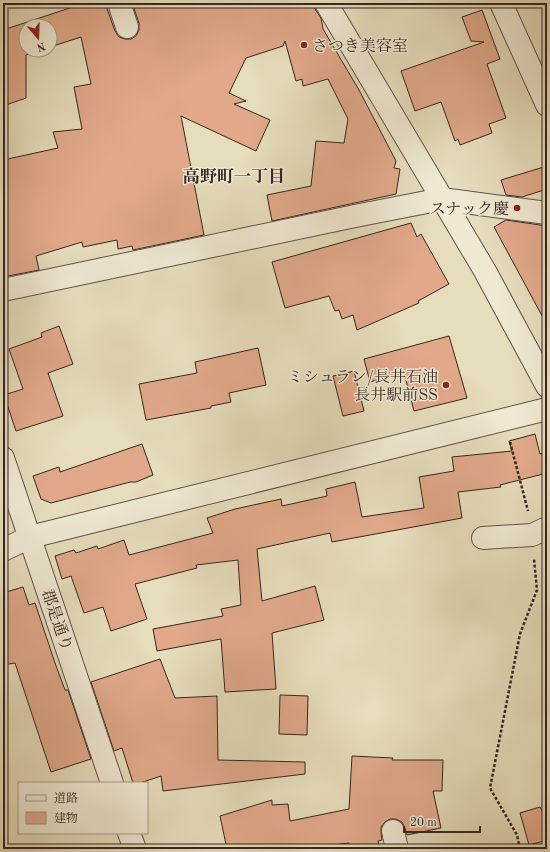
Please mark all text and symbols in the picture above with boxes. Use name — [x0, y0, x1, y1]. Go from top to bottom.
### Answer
north arrow — [18, 18, 58, 58]
place label: さつき美容室 — [312, 37, 408, 55]
text: N — [34, 39, 47, 53]
marker: さつき美容室 — [299, 40, 309, 50]
district label: 高野町一丁目 — [183, 167, 285, 186]
place label: スナック慶 — [430, 200, 509, 218]
marker: スナック慶 — [512, 203, 522, 213]
place label: ミシュラン/長井石油 長井駅前SS — [287, 368, 438, 404]
marker: ミシュラン/長井石油 長井駅前SS — [441, 380, 451, 390]
street label: 郡是通り — [38, 587, 76, 654]
legend — [18, 782, 148, 834]
text: 道路 — [54, 791, 78, 805]
scale bar — [404, 808, 480, 834]
text: 建物 — [54, 811, 78, 825]
text: 20 m — [410, 817, 437, 829]

